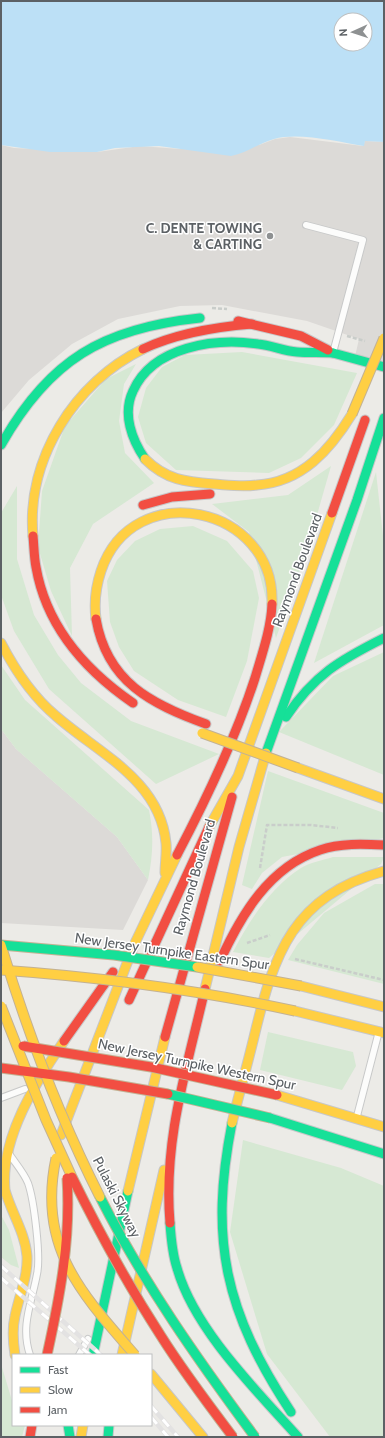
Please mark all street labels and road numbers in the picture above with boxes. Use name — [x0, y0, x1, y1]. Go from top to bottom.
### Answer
street label: Raymond Boulevard — [268, 511, 326, 629]
street label: Raymond Boulevard — [169, 817, 219, 937]
street label: New Jersey Turnpike Eastern Spur — [74, 928, 271, 974]
street label: New Jersey Turnpike Western Spur — [97, 1034, 298, 1094]
street label: Pulaski Skyway — [89, 1153, 145, 1241]

